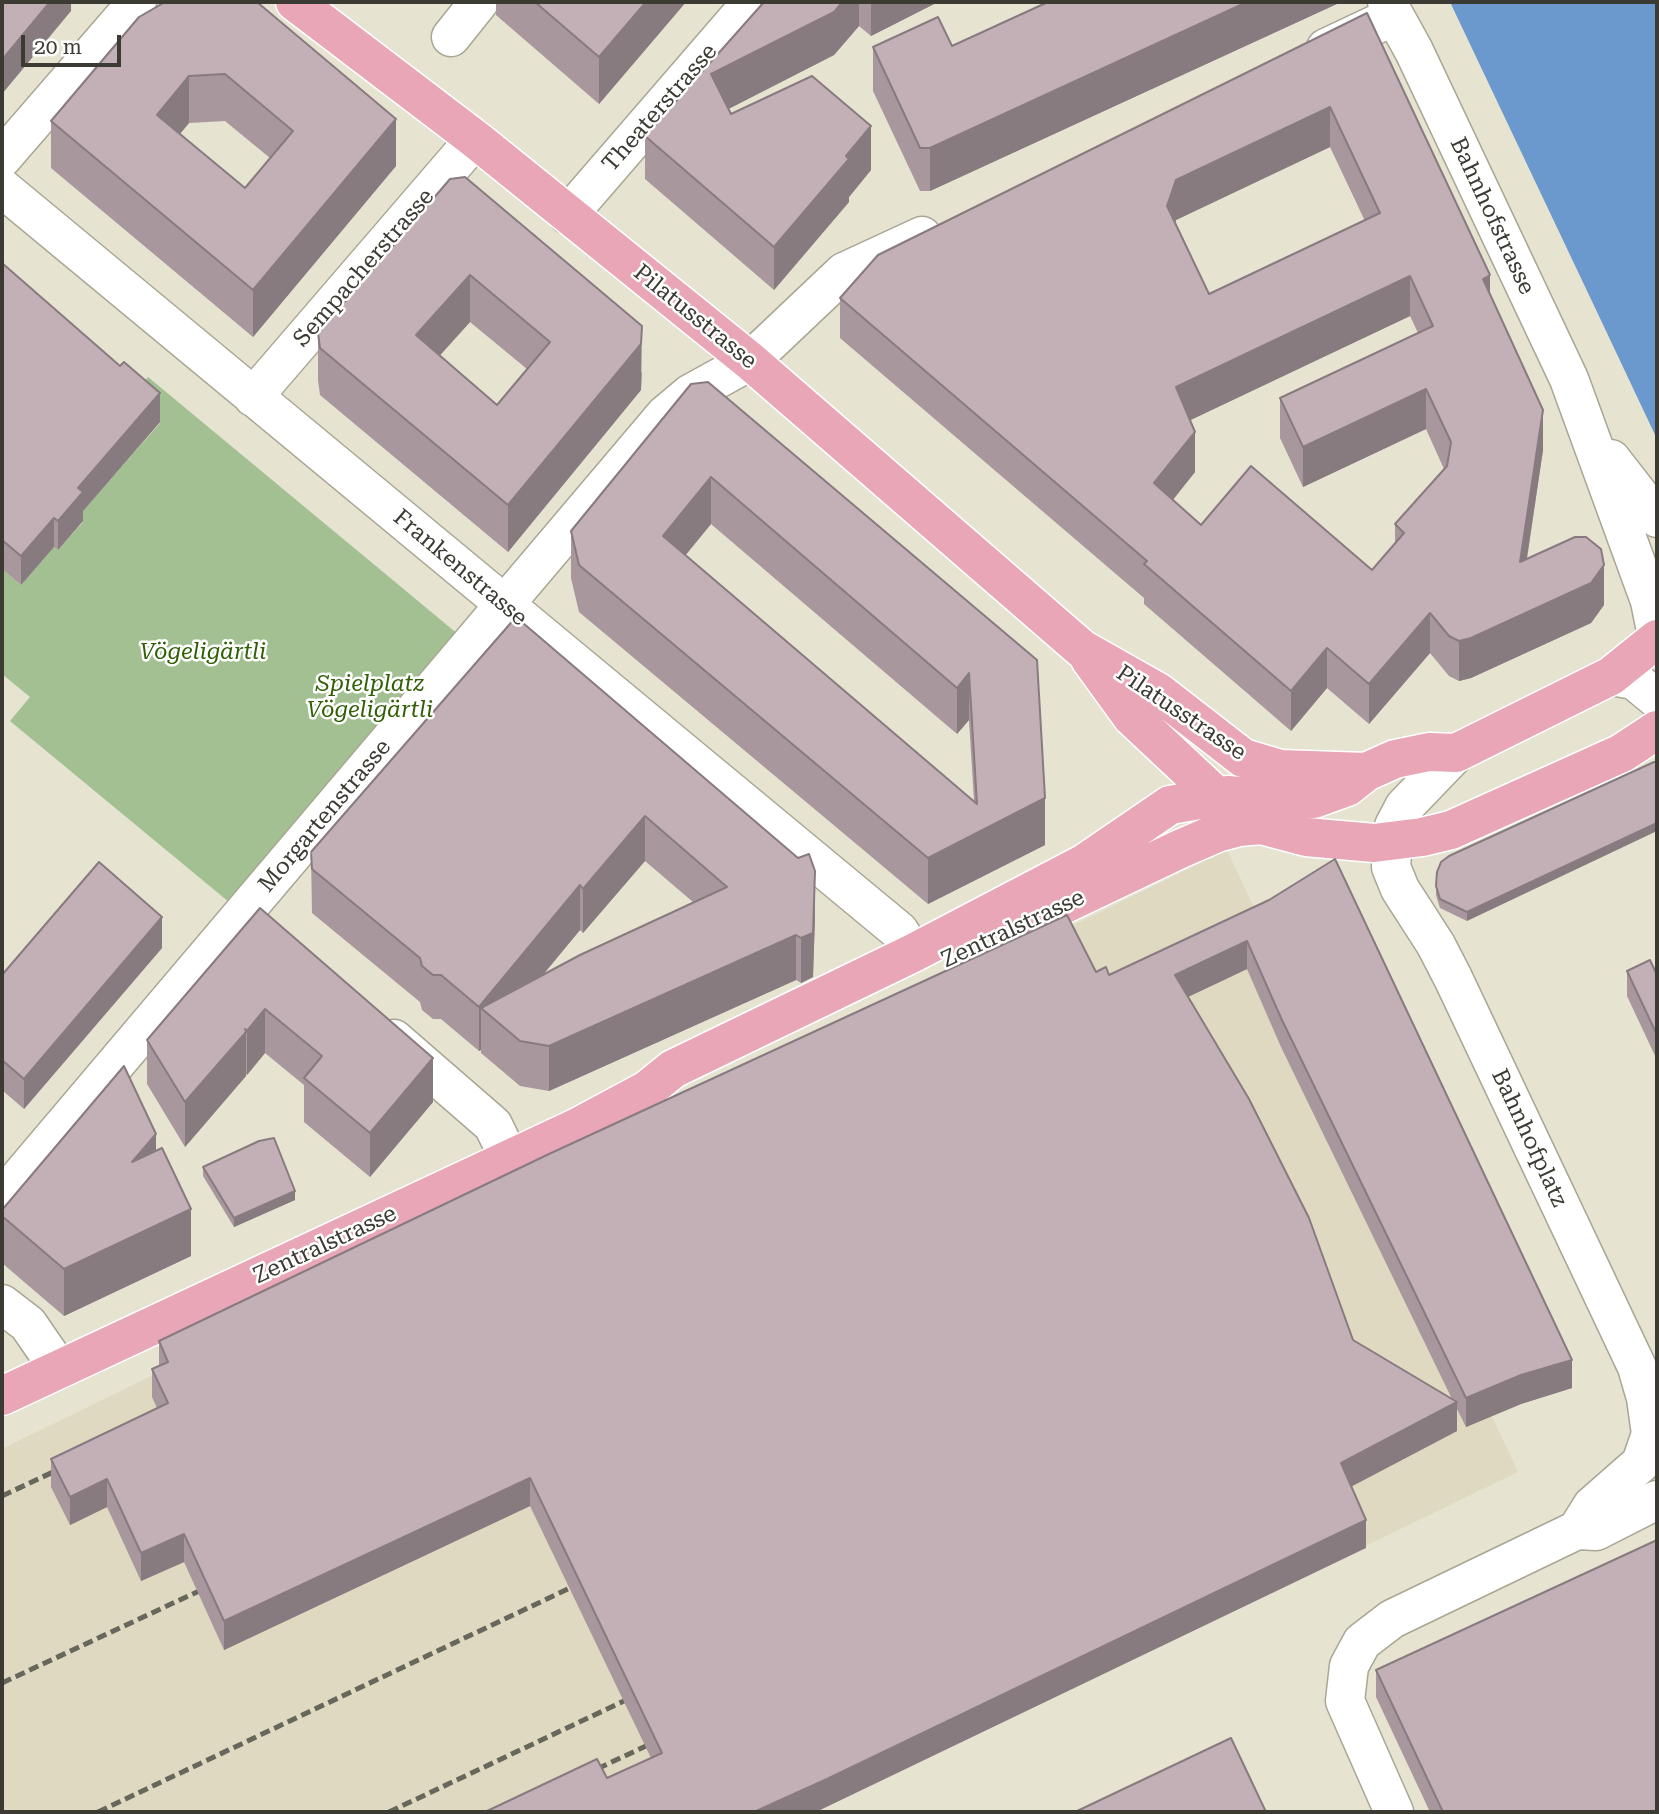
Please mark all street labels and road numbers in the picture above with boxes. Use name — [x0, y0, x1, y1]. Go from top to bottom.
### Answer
street label: Theaterstrasse — [597, 38, 723, 178]
street label: Bahnhofstrasse — [1444, 133, 1540, 299]
street label: Sempacherstrasse — [288, 183, 440, 353]
street label: Pilatusstrasse — [628, 259, 762, 375]
street label: Frankenstrasse — [387, 504, 533, 632]
street label: Pilatusstrasse — [1111, 659, 1251, 767]
street label: Morgartenstrasse — [253, 734, 397, 898]
street label: Zentralstrasse — [937, 884, 1089, 974]
street label: Bahnhofplatz — [1485, 1065, 1573, 1211]
street label: Zentralstrasse — [249, 1200, 401, 1290]

